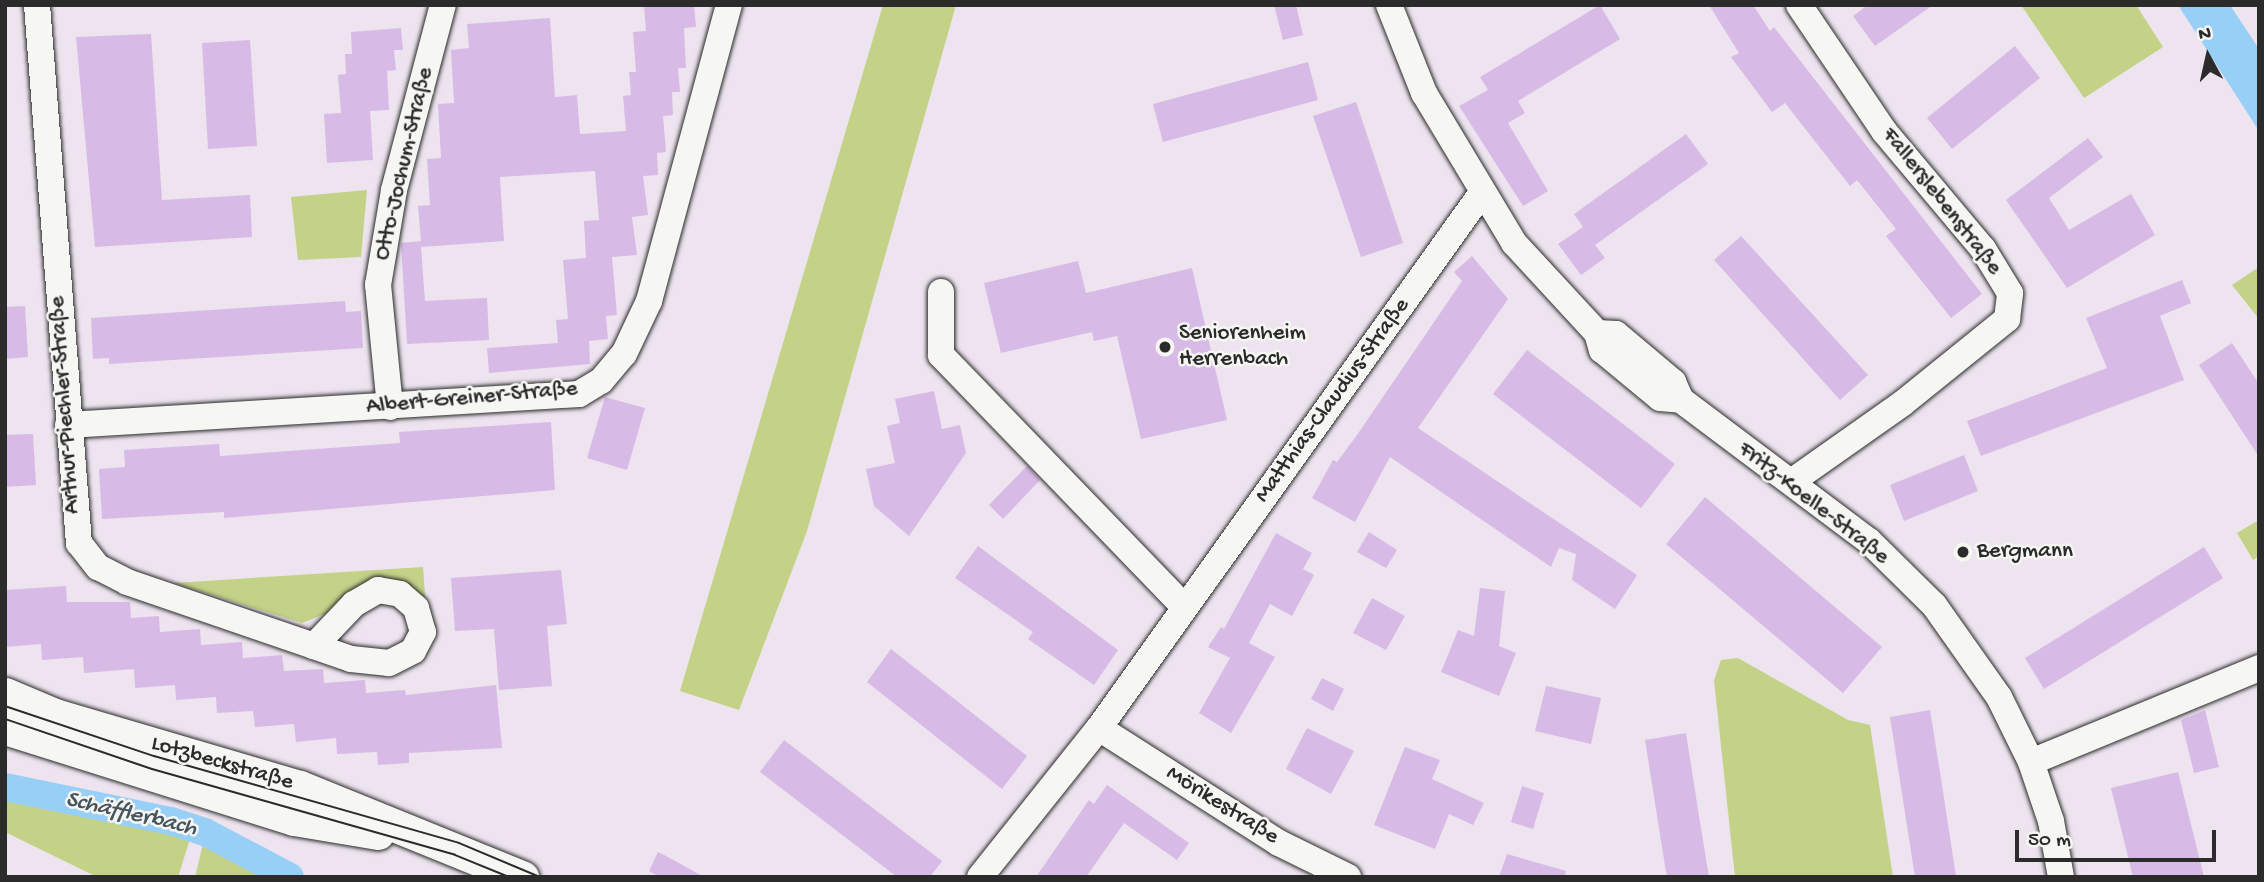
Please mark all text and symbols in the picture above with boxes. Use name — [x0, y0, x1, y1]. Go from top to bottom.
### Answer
north arrow — [2173, 21, 2243, 91]
text: N — [2197, 22, 2213, 47]
street label: Otto-Jochum-Straße — [369, 65, 441, 263]
street label: Fallerslebenstraße — [1875, 123, 2007, 281]
street label: Matthias-Claudius-Straße — [1249, 293, 1417, 509]
street label: Arthur-Piechler-Straße — [45, 295, 87, 515]
place label: Seniorenheim Herrenbach — [1179, 320, 1306, 374]
marker: Seniorenheim Herrenbach — [1157, 339, 1173, 355]
street label: Albert-Greiner-Straße — [365, 376, 579, 422]
street label: Fritz-Koelle-Straße — [1732, 436, 1894, 572]
place label: Bergmann — [1977, 538, 2073, 566]
marker: Bergmann — [1955, 544, 1971, 560]
street label: Lotzbeckstraße — [148, 731, 296, 797]
street label: Mörikestraße — [1161, 760, 1283, 852]
water label: Schäfflerbach — [63, 786, 199, 844]
scale bar — [2019, 816, 2220, 860]
text: 50 m — [2028, 829, 2071, 854]

